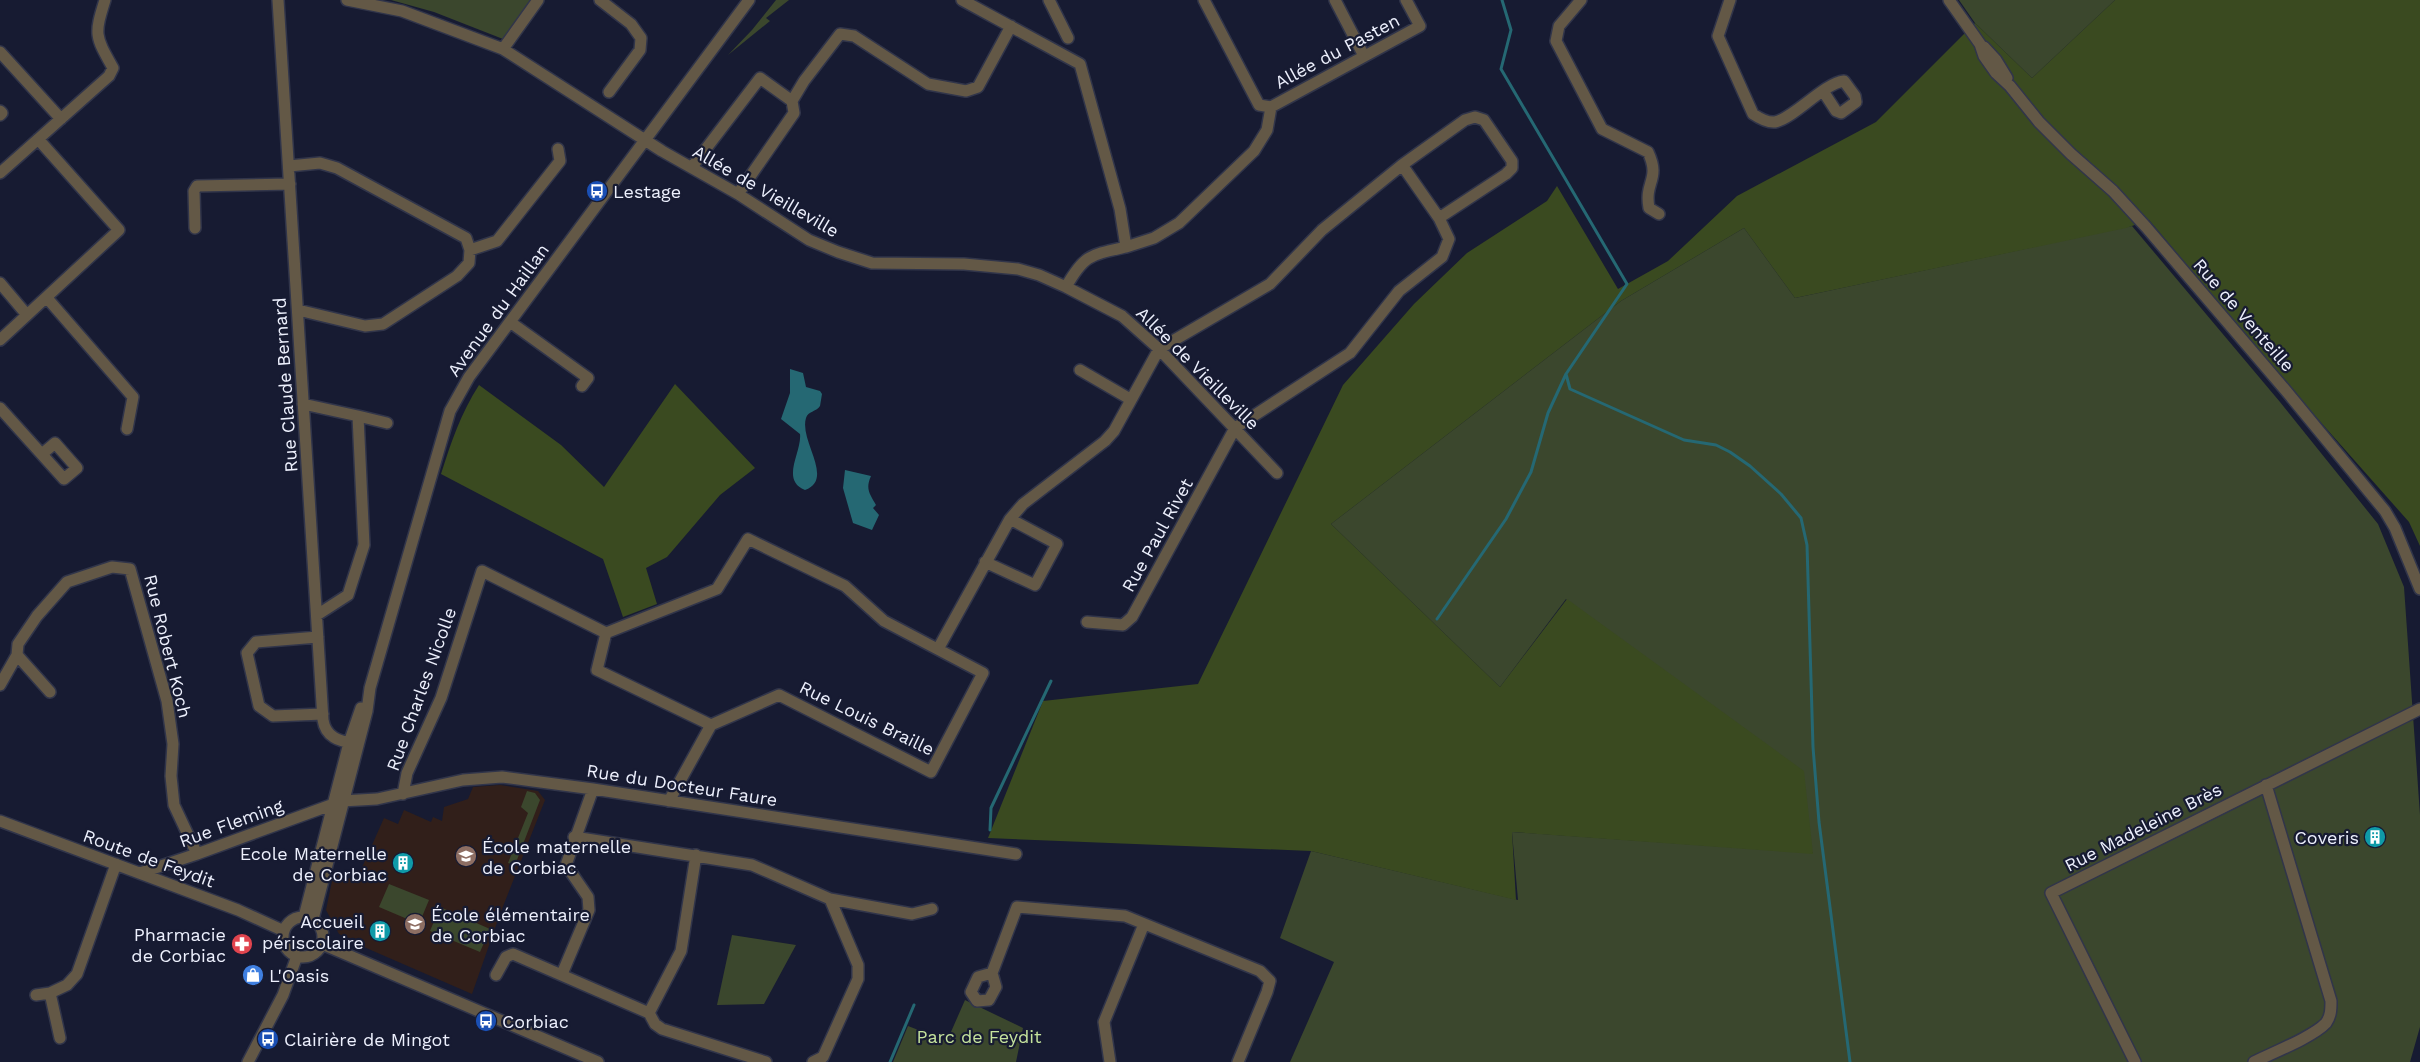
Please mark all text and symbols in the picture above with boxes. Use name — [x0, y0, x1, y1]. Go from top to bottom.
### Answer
street label: Allée du Pasten — [1271, 9, 1403, 93]
street label: Allée de Vieilleville — [689, 141, 843, 241]
bus stop icon: Lestage — [585, 179, 609, 203]
place label: Lestage — [613, 181, 681, 202]
street label: Avenue du Haillan — [443, 240, 553, 380]
street label: Rue de Venteille — [2189, 254, 2299, 376]
street label: Rue Claude Bernard — [268, 297, 302, 473]
street label: Allée de Vieilleville — [1132, 302, 1264, 434]
street label: Rue Paul Rivet — [1117, 474, 1197, 595]
street label: Rue Robert Koch — [140, 572, 196, 720]
street label: Rue Charles Nicolle — [382, 604, 460, 774]
street label: Rue Louis Braille — [796, 676, 938, 760]
street label: Rue du Docteur Faure — [585, 760, 779, 810]
street label: Rue Madeleine Brès — [2061, 778, 2225, 876]
street label: Rue Fleming — [176, 794, 286, 851]
street label: Route de Feydit — [80, 824, 218, 892]
building icon: Coveris — [2363, 825, 2387, 849]
place label: Coveris — [2294, 827, 2359, 848]
place label: École maternelle de Corbiac — [482, 836, 631, 878]
place label: Ecole Maternelle de Corbiac — [240, 843, 387, 885]
school or university icon: École maternelle de Corbiac — [454, 844, 478, 868]
building icon: Ecole Maternelle de Corbiac — [391, 851, 415, 875]
place label: École élémentaire de Corbiac — [431, 904, 590, 946]
place label: Accueil périscolaire — [262, 911, 364, 953]
school or university icon: École élémentaire de Corbiac — [403, 912, 427, 936]
building icon: Accueil périscolaire — [368, 919, 392, 943]
place label: Pharmacie de Corbiac — [131, 924, 226, 966]
pharmacy icon: Pharmacie de Corbiac — [230, 932, 254, 956]
shop icon: L'Oasis — [241, 963, 265, 987]
place label: L'Oasis — [269, 965, 329, 986]
bus stop icon: Corbiac — [474, 1009, 498, 1033]
place label: Corbiac — [502, 1011, 569, 1032]
park label: Parc de Feydit — [916, 1026, 1042, 1047]
bus stop icon: Clairière de Mingot — [256, 1027, 280, 1051]
place label: Clairière de Mingot — [284, 1029, 450, 1050]

